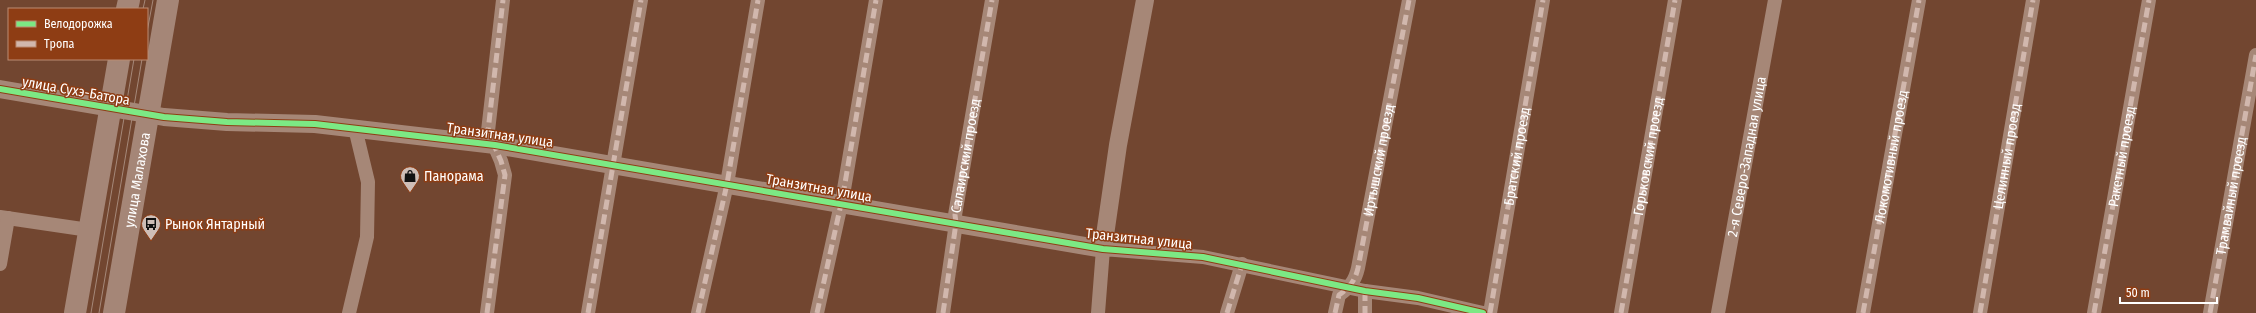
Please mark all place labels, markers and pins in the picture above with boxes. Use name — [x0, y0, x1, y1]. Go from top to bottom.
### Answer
shop icon: Панорама — [399, 165, 421, 193]
place label: Панорама — [424, 168, 484, 185]
bus stop icon: Рынок Янтарный — [140, 213, 162, 241]
place label: Рынок Янтарный — [165, 216, 265, 233]

